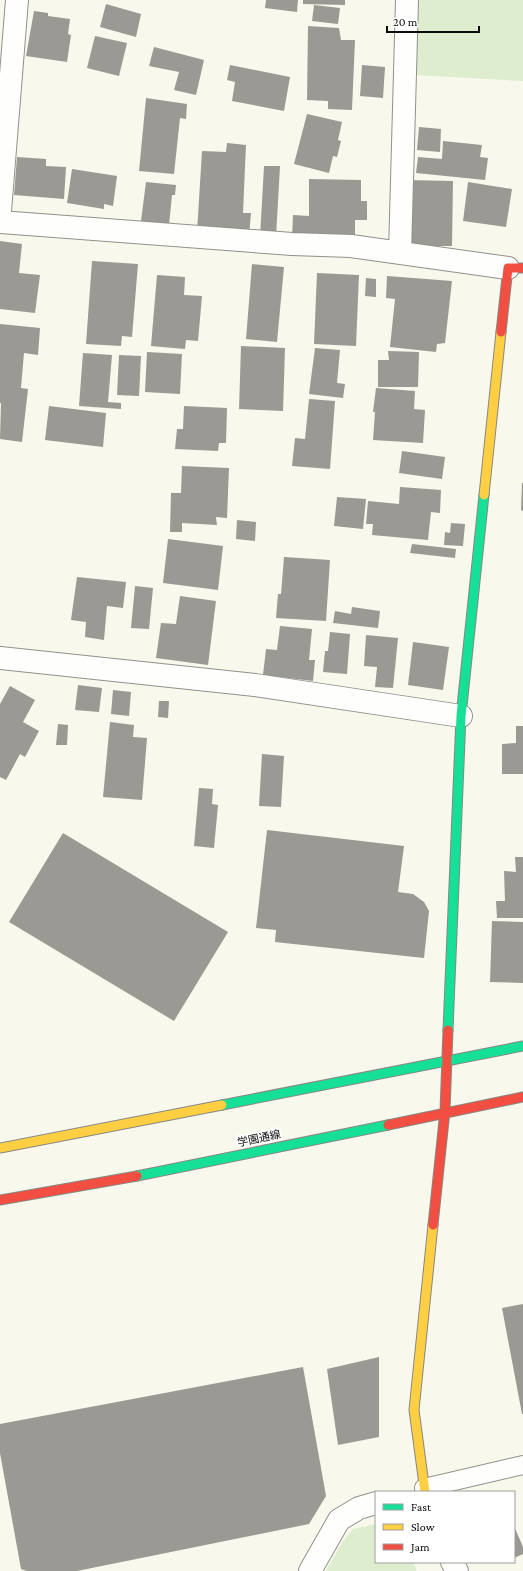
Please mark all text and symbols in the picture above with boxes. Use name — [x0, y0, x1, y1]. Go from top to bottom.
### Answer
scale bar — [387, 8, 479, 34]
text: 20 m — [393, 15, 418, 29]
street label: 学園通線 — [236, 1128, 282, 1148]
legend — [375, 1491, 515, 1563]
text: Fast — [411, 1500, 432, 1514]
text: Slow — [411, 1520, 435, 1534]
text: Jam — [410, 1540, 430, 1554]

